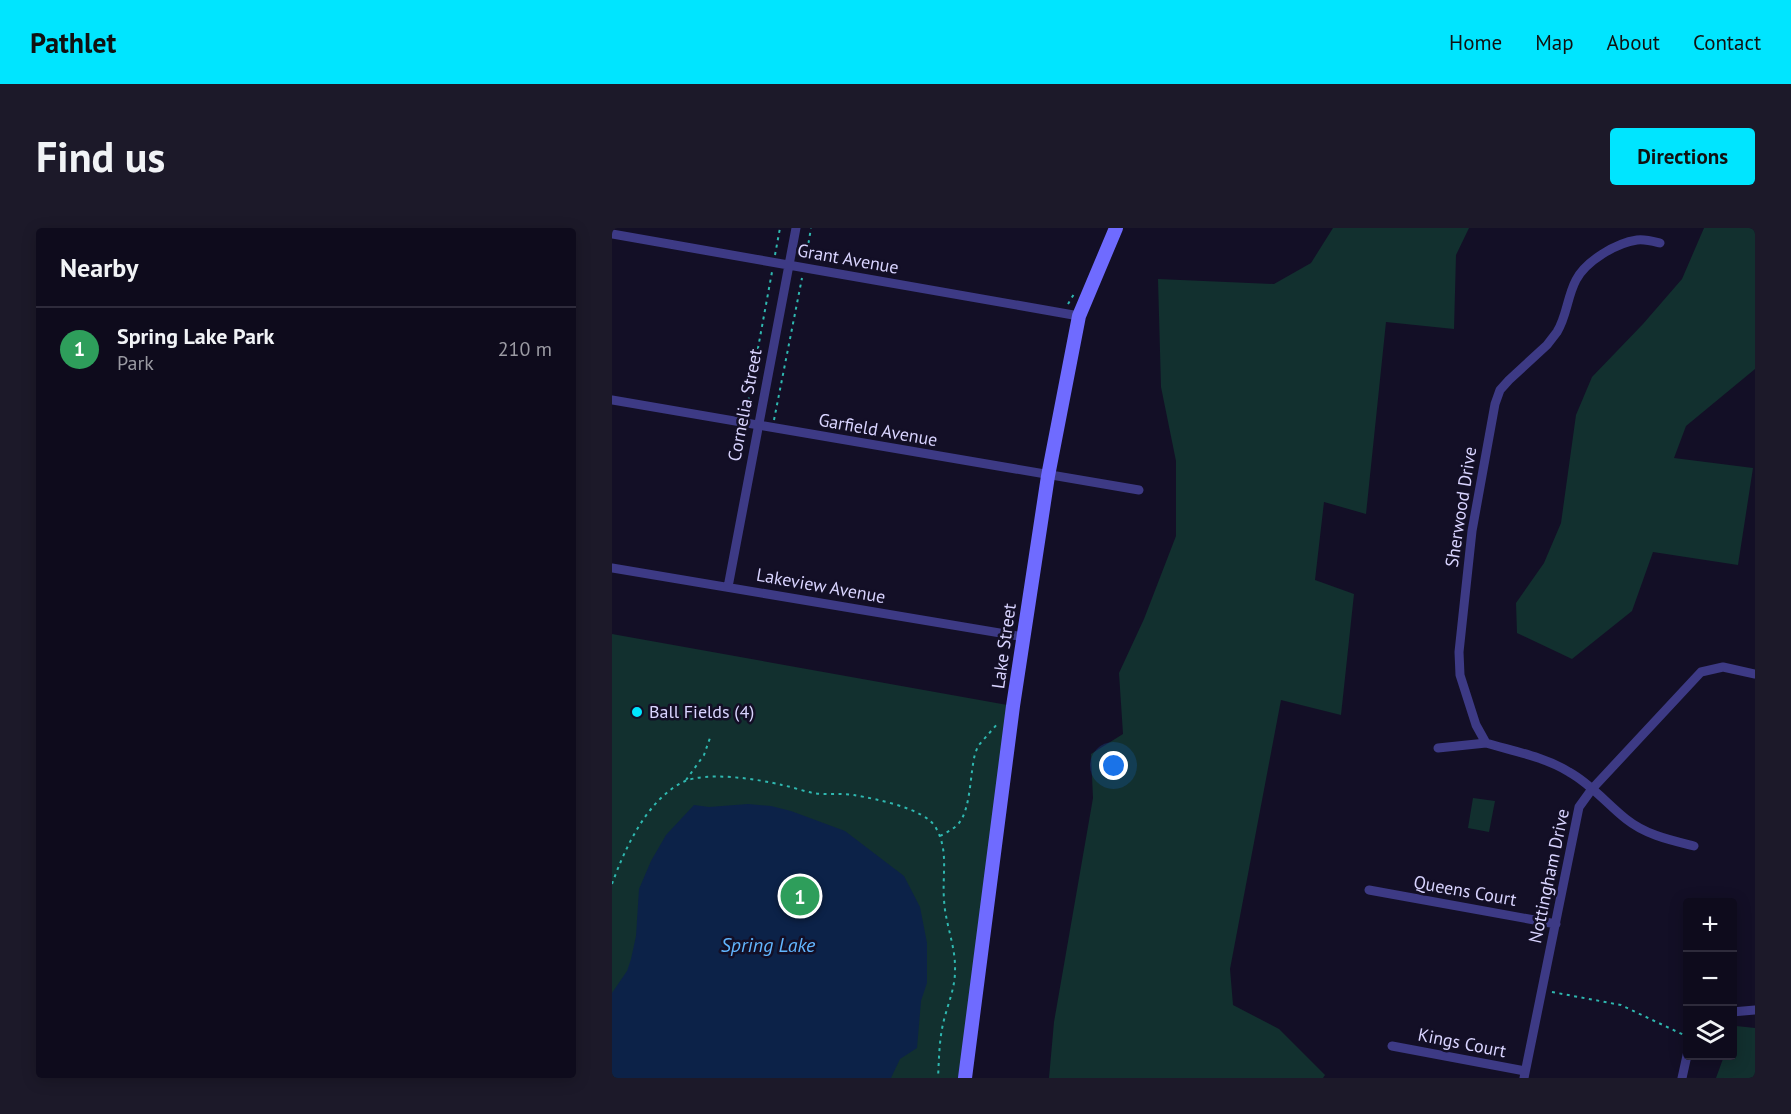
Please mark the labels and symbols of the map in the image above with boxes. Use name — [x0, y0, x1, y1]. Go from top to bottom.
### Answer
street label: Grant Avenue — [796, 238, 901, 279]
street label: Cornelia Street — [722, 347, 767, 463]
street label: Garfield Avenue — [817, 408, 939, 451]
street label: Sherwood Drive — [1440, 445, 1481, 569]
street label: Lakeview Avenue — [755, 563, 887, 608]
street label: Lake Street — [986, 602, 1021, 690]
place label: Ball Fields (4) — [649, 700, 754, 723]
marker: Ball Fields (4) — [630, 705, 644, 719]
your location — [1099, 751, 1128, 780]
street label: Nottingham Drive — [1523, 807, 1574, 945]
street label: Queens Court — [1412, 870, 1518, 911]
pin: 1 — [780, 874, 819, 918]
water label: Spring Lake — [721, 932, 816, 958]
street label: Kings Court — [1416, 1023, 1508, 1062]

